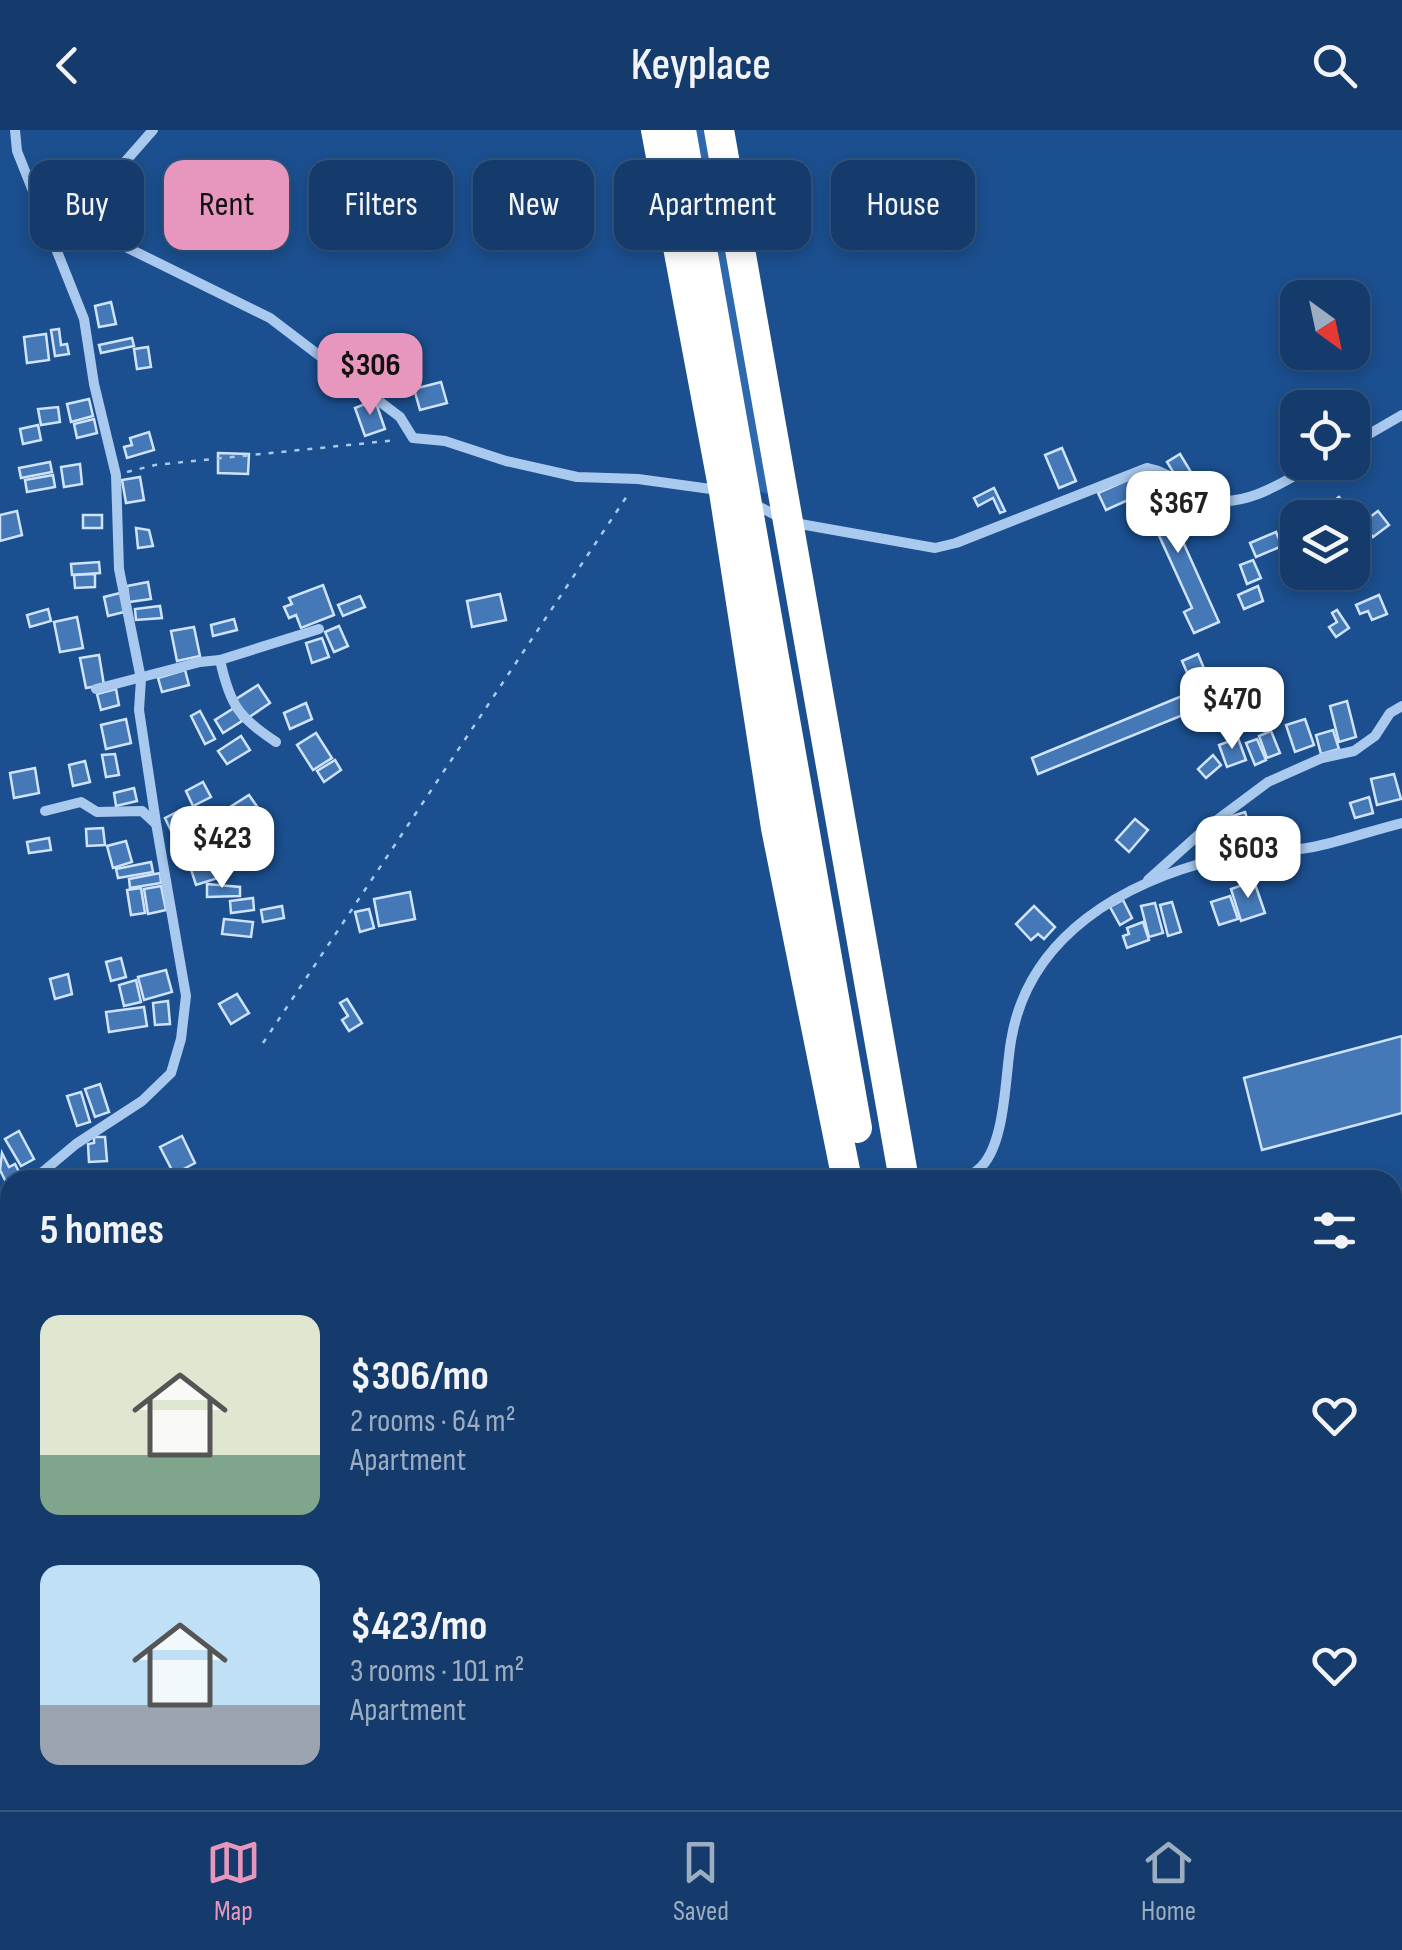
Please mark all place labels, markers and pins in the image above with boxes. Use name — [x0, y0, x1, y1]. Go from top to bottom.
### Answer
pin: $306 — [311, 333, 429, 418]
pin: $367 — [1119, 471, 1237, 556]
pin: $470 — [1173, 667, 1291, 752]
pin: $423 — [163, 806, 281, 891]
pin: $603 — [1189, 816, 1307, 901]

